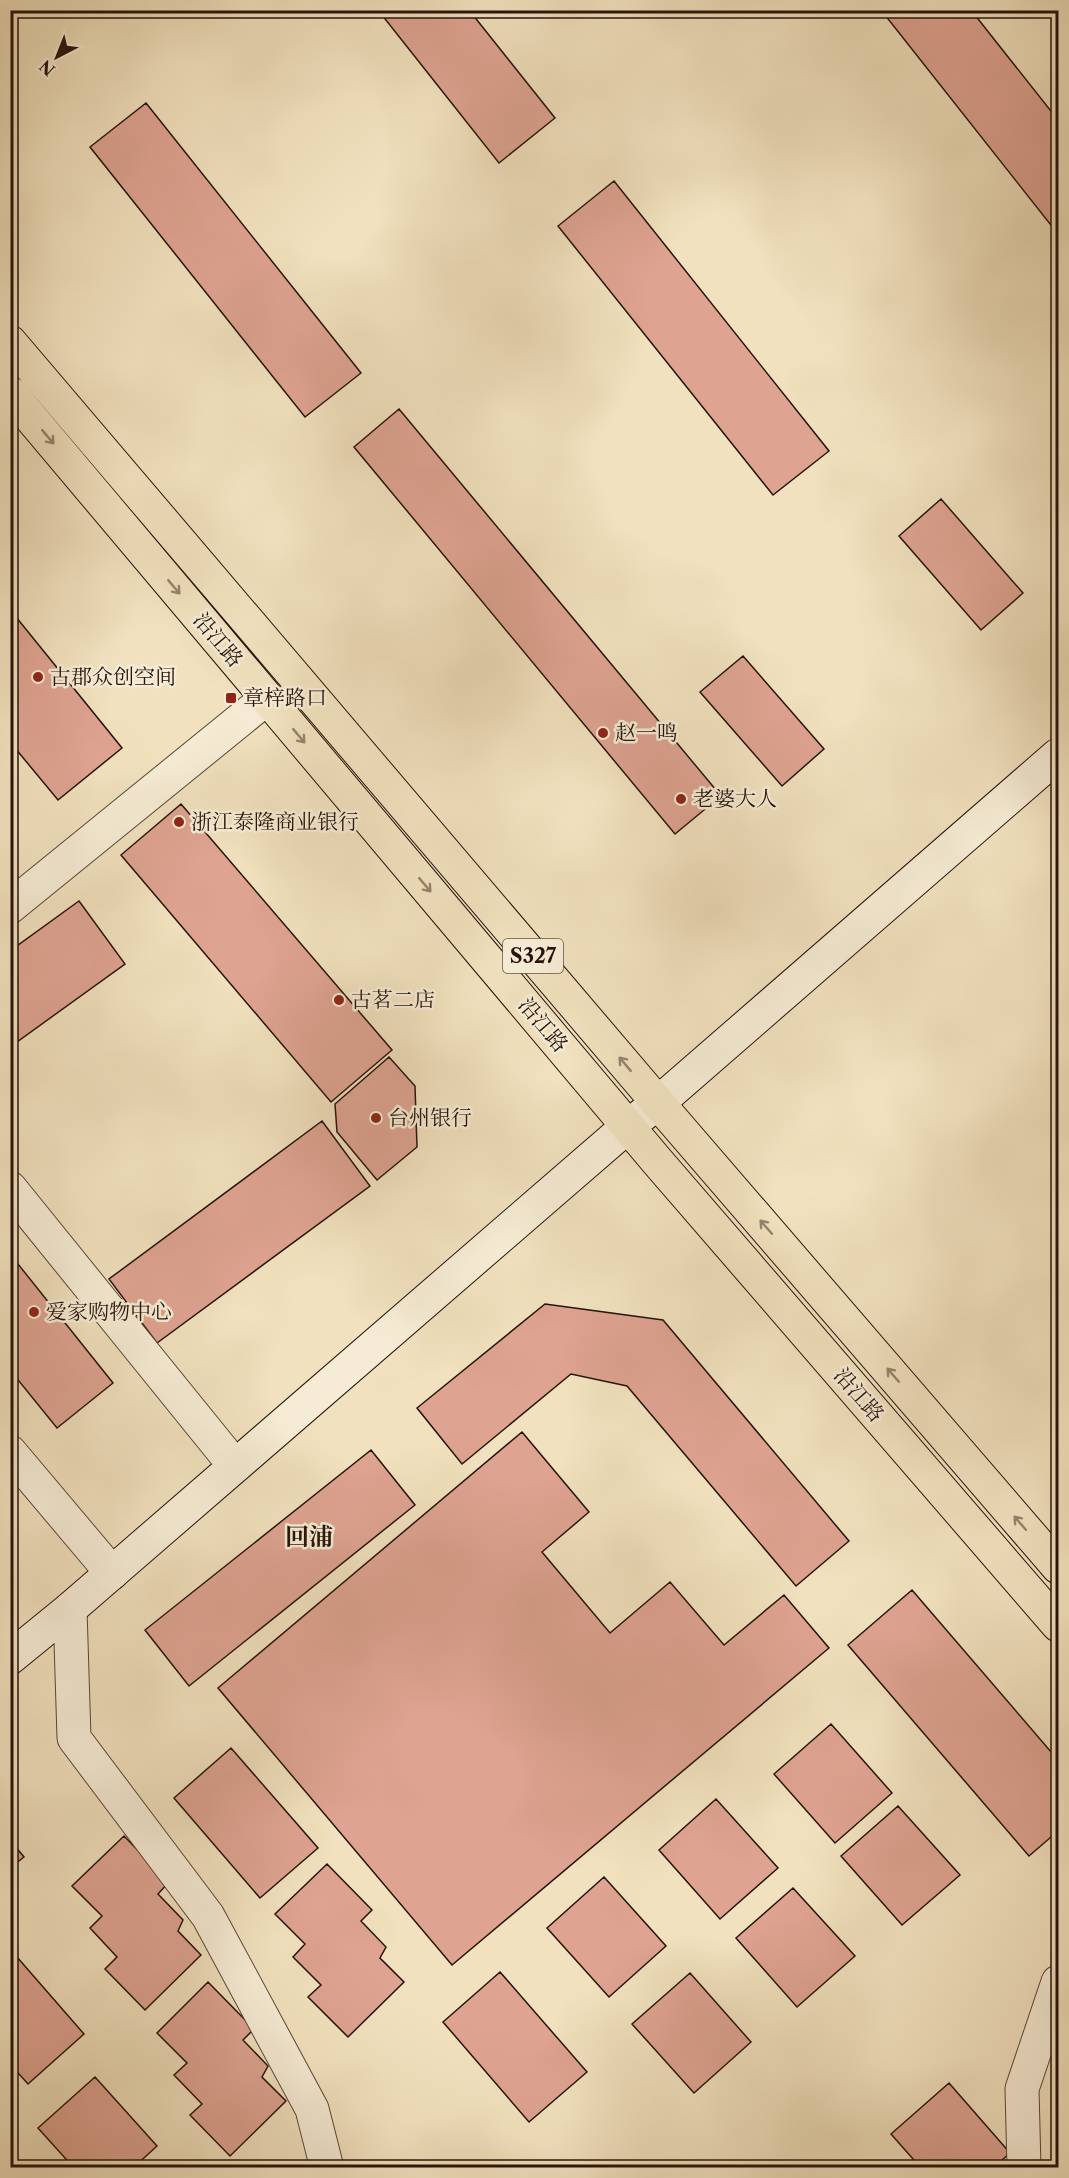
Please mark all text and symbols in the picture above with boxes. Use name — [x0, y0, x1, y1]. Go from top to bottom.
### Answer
north arrow — [27, 27, 87, 87]
text: N — [35, 56, 59, 80]
one-way arrow — [41, 429, 55, 444]
one-way arrow — [167, 579, 180, 595]
street label: 沿江路 — [189, 608, 248, 672]
place label: 古郡众创空间 — [50, 664, 176, 689]
marker: 古郡众创空间 — [31, 670, 45, 684]
place label: 章梓路口 — [243, 685, 327, 710]
marker: 章梓路口 — [224, 691, 238, 705]
place label: 赵一鸣 — [615, 720, 678, 745]
marker: 赵一鸣 — [596, 726, 610, 740]
one-way arrow — [293, 728, 306, 744]
place label: 老婆大人 — [693, 786, 777, 811]
marker: 老婆大人 — [674, 792, 688, 806]
place label: 浙江泰隆商业银行 — [191, 809, 359, 834]
marker: 浙江泰隆商业银行 — [172, 815, 186, 829]
one-way arrow — [418, 877, 432, 892]
road number: S327 — [503, 939, 563, 973]
place label: 古茗二店 — [351, 987, 435, 1012]
marker: 古茗二店 — [332, 993, 346, 1007]
street label: 沿江路 — [514, 993, 573, 1057]
one-way arrow — [618, 1057, 632, 1072]
place label: 台州银行 — [388, 1105, 472, 1130]
marker: 台州银行 — [369, 1111, 383, 1125]
one-way arrow — [759, 1220, 773, 1235]
place label: 爱家购物中心 — [46, 1299, 172, 1324]
marker: 爱家购物中心 — [27, 1305, 41, 1319]
street label: 沿江路 — [829, 1363, 889, 1427]
one-way arrow — [886, 1368, 900, 1383]
one-way arrow — [1013, 1516, 1027, 1531]
district label: 回浦 — [285, 1522, 333, 1551]

